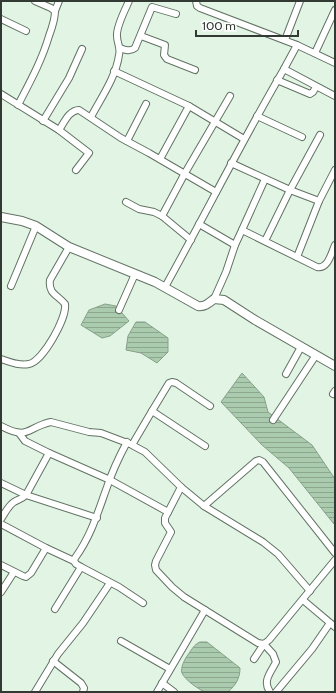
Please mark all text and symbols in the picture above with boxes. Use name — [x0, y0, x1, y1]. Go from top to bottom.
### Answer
scale bar — [196, 12, 298, 38]
text: 100 m — [202, 18, 236, 33]

